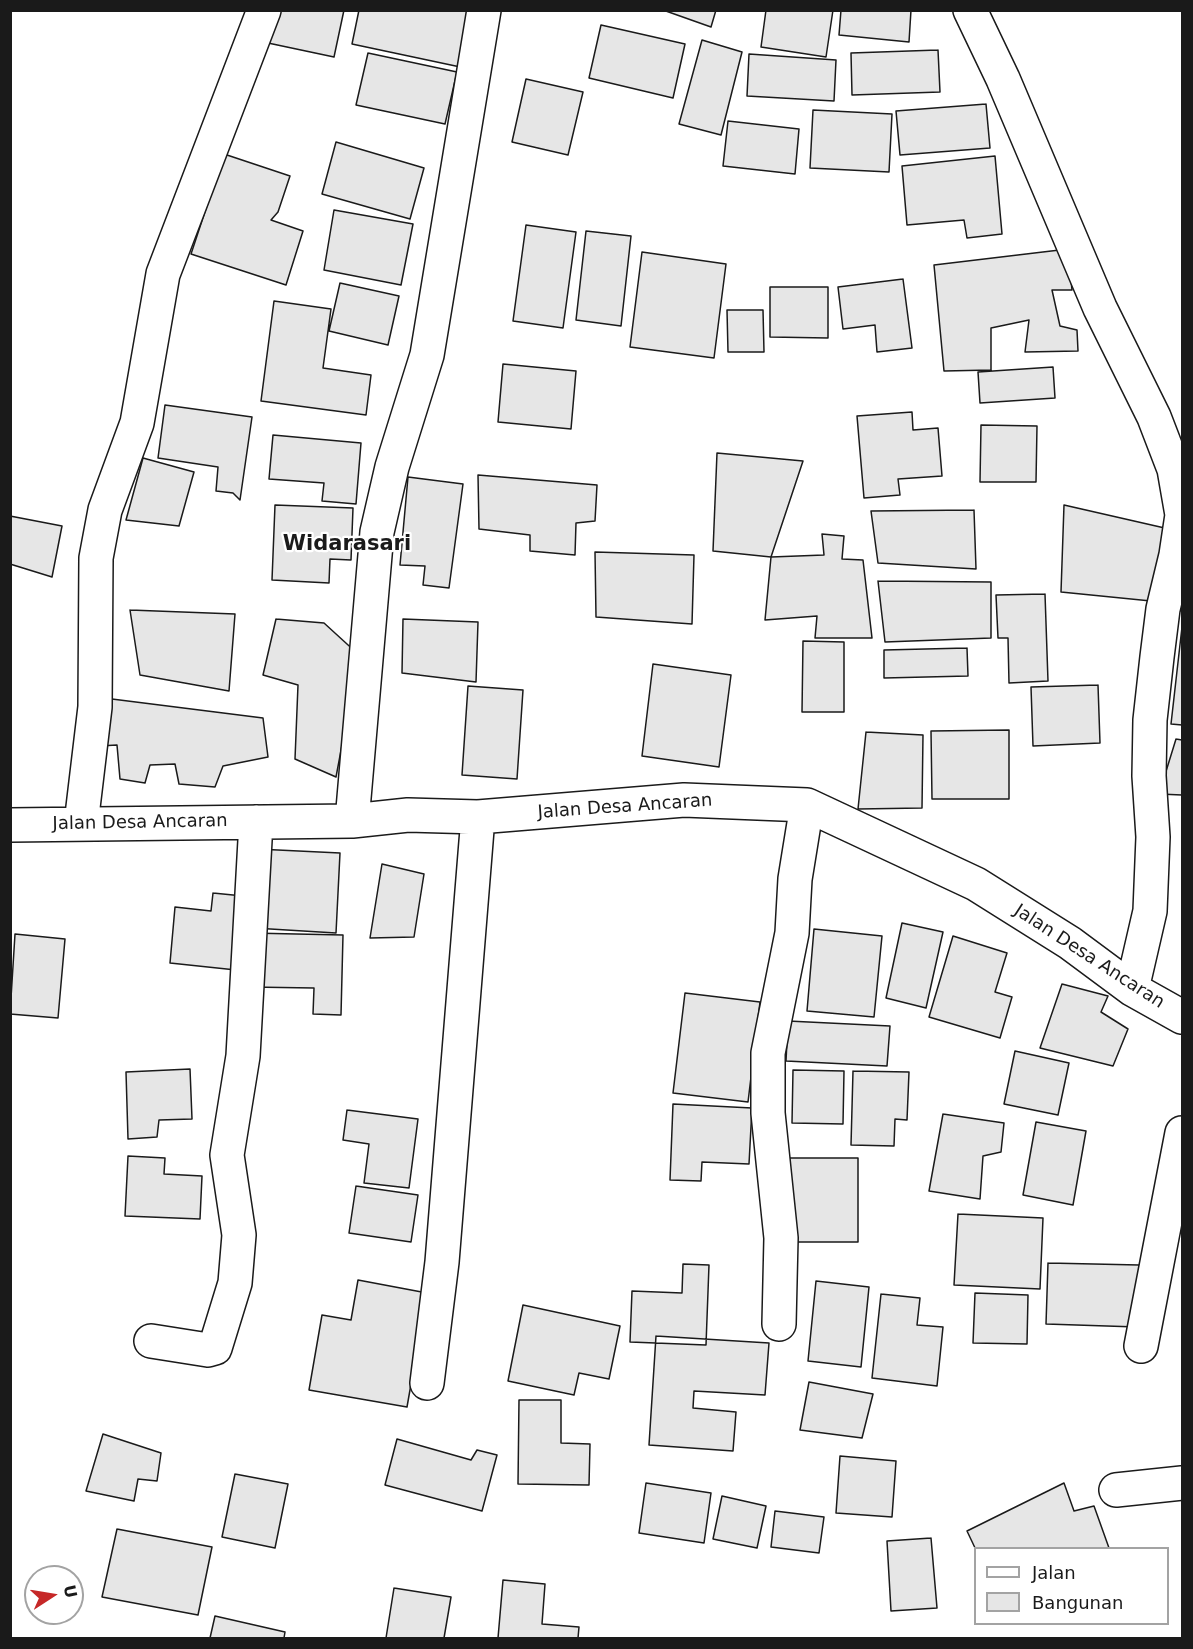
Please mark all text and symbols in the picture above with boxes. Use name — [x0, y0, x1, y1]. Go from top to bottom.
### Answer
district label: Widarasari — [283, 532, 411, 558]
street label: Jalan Desa Ancaran — [537, 790, 713, 824]
street label: Jalan Desa Ancaran — [52, 811, 228, 835]
street label: Jalan Desa Ancaran — [1010, 900, 1168, 1014]
legend — [974, 1547, 1169, 1625]
text: Jalan — [1032, 1562, 1076, 1583]
north arrow — [24, 1565, 84, 1625]
text: U — [59, 1583, 81, 1600]
text: Bangunan — [1032, 1592, 1123, 1613]

